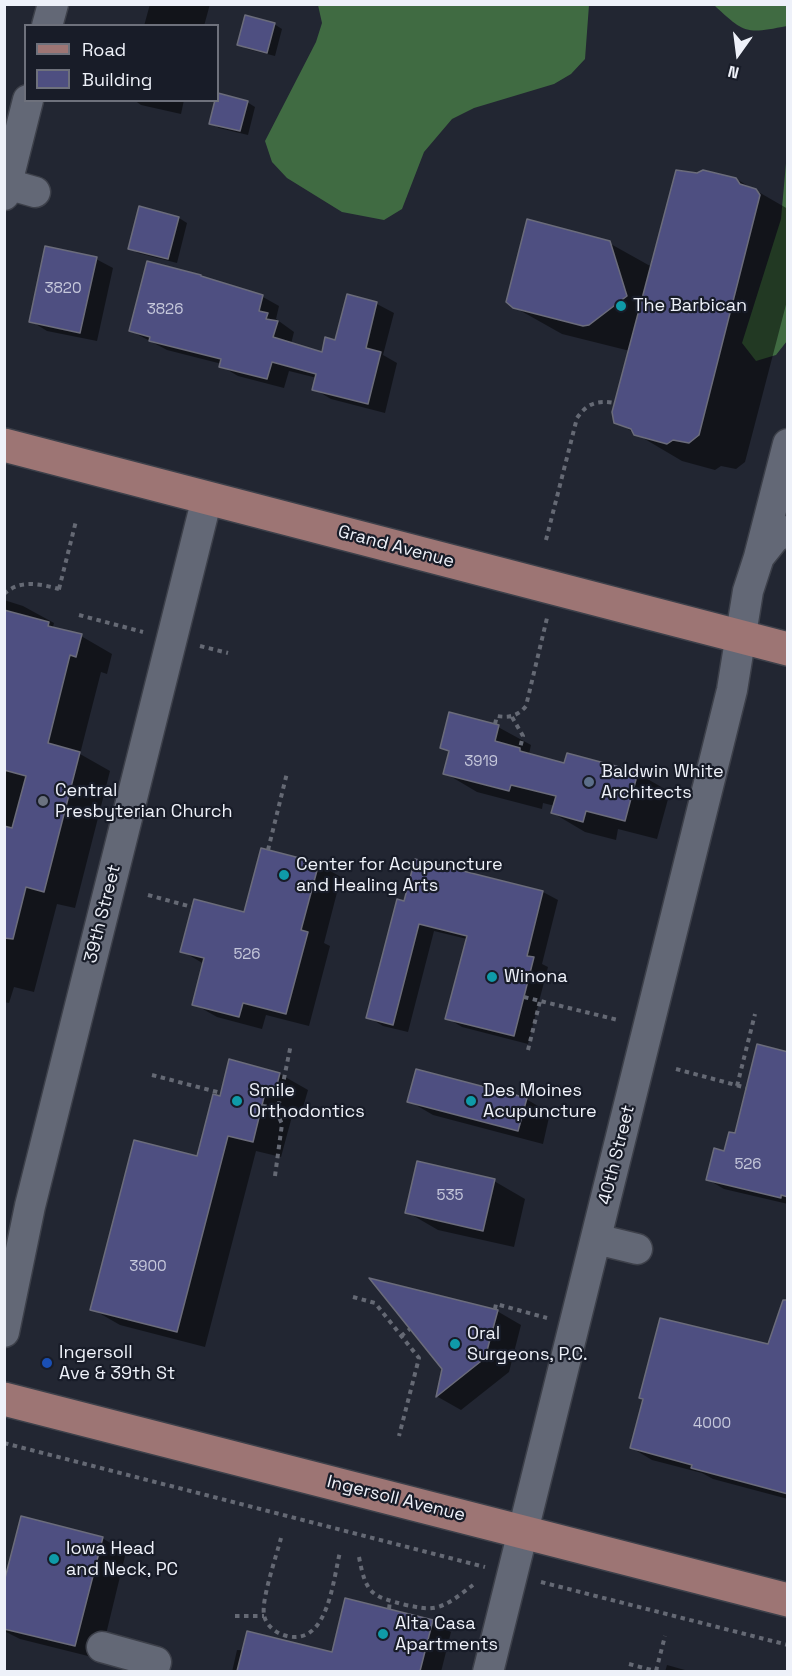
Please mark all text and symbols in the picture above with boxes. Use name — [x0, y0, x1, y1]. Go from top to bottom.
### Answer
legend — [24, 24, 219, 102]
north arrow — [708, 24, 768, 84]
text: Road — [82, 38, 126, 61]
text: N — [726, 60, 741, 83]
text: Building — [82, 68, 152, 91]
house number: 3820 — [44, 280, 82, 298]
place label: The Barbican — [633, 295, 747, 317]
marker: The Barbican — [614, 299, 628, 313]
house number: 3826 — [147, 301, 183, 319]
street label: Grand Avenue — [335, 521, 457, 573]
house number: 3919 — [464, 753, 498, 771]
place label: Baldwin White Architects — [601, 761, 724, 804]
marker: Baldwin White Architects — [582, 775, 596, 789]
place label: Central Presbyterian Church — [55, 780, 233, 822]
marker: Central Presbyterian Church — [36, 794, 50, 808]
place label: Center for Acupuncture and Healing Arts — [296, 854, 503, 896]
street label: 39th Street — [80, 862, 126, 966]
marker: Center for Acupuncture and Healing Arts — [277, 868, 291, 882]
house number: 526 — [233, 946, 261, 964]
place label: Winona — [504, 966, 568, 988]
marker: Winona — [485, 970, 499, 984]
place label: Smile Orthodontics — [249, 1080, 365, 1122]
place label: Des Moines Acupuncture — [483, 1080, 597, 1122]
marker: Smile Orthodontics — [230, 1094, 244, 1108]
marker: Des Moines Acupuncture — [464, 1094, 478, 1108]
street label: 40th Street — [594, 1103, 640, 1207]
house number: 526 — [734, 1156, 762, 1174]
house number: 535 — [436, 1187, 464, 1205]
house number: 3900 — [129, 1258, 167, 1276]
place label: Oral Surgeons, P.C. — [467, 1323, 588, 1366]
marker: Oral Surgeons, P.C. — [448, 1337, 462, 1351]
place label: Ingersoll Ave & 39th St — [59, 1342, 175, 1384]
marker: Ingersoll Ave & 39th St — [40, 1356, 54, 1370]
house number: 4000 — [693, 1415, 731, 1433]
street label: Ingersoll Avenue — [325, 1471, 467, 1527]
place label: Iowa Head and Neck, PC — [66, 1538, 178, 1580]
marker: Iowa Head and Neck, PC — [47, 1552, 61, 1566]
place label: Alta Casa Apartments — [395, 1613, 498, 1656]
marker: Alta Casa Apartments — [376, 1627, 390, 1641]

